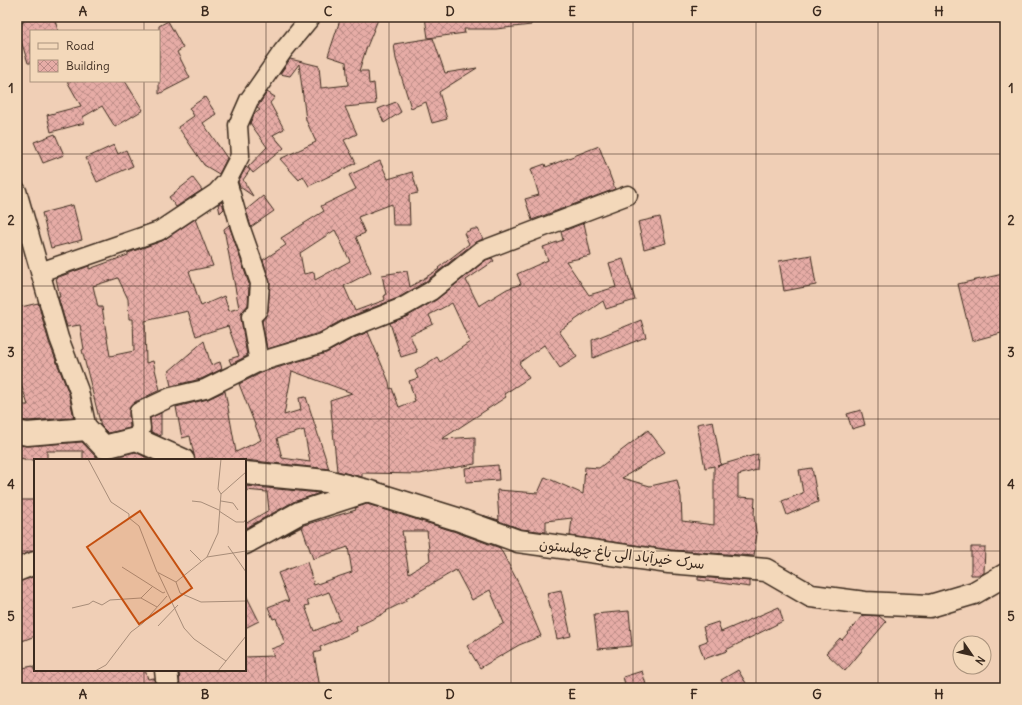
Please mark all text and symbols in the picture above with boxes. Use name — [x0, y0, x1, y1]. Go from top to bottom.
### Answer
text: A — [79, 3, 88, 20]
text: B — [201, 3, 210, 20]
text: C — [324, 3, 333, 20]
text: D — [445, 3, 455, 20]
text: E — [568, 3, 576, 20]
text: F — [690, 3, 698, 20]
text: G — [812, 3, 822, 20]
text: H — [934, 3, 944, 20]
legend — [30, 30, 160, 82]
text: Road — [66, 38, 94, 53]
text: Building — [66, 58, 110, 73]
text: 1 — [8, 80, 14, 97]
text: 1 — [1008, 80, 1014, 97]
text: 2 — [7, 212, 15, 229]
text: 2 — [1007, 212, 1015, 229]
text: 3 — [7, 344, 15, 361]
text: 3 — [1007, 344, 1015, 361]
inset map — [34, 459, 246, 671]
text: 4 — [7, 476, 15, 493]
text: 4 — [1007, 476, 1015, 493]
street label: سرک خیرآباد الی باغ چهلستون — [538, 535, 706, 574]
text: 5 — [7, 608, 15, 625]
text: 5 — [1007, 608, 1015, 625]
north arrow — [952, 635, 992, 675]
text: N — [972, 654, 988, 668]
text: A — [79, 686, 88, 703]
text: B — [201, 686, 210, 703]
text: C — [324, 686, 333, 703]
text: D — [445, 686, 455, 703]
text: E — [568, 686, 576, 703]
text: F — [690, 686, 698, 703]
text: G — [812, 686, 822, 703]
text: H — [934, 686, 944, 703]

